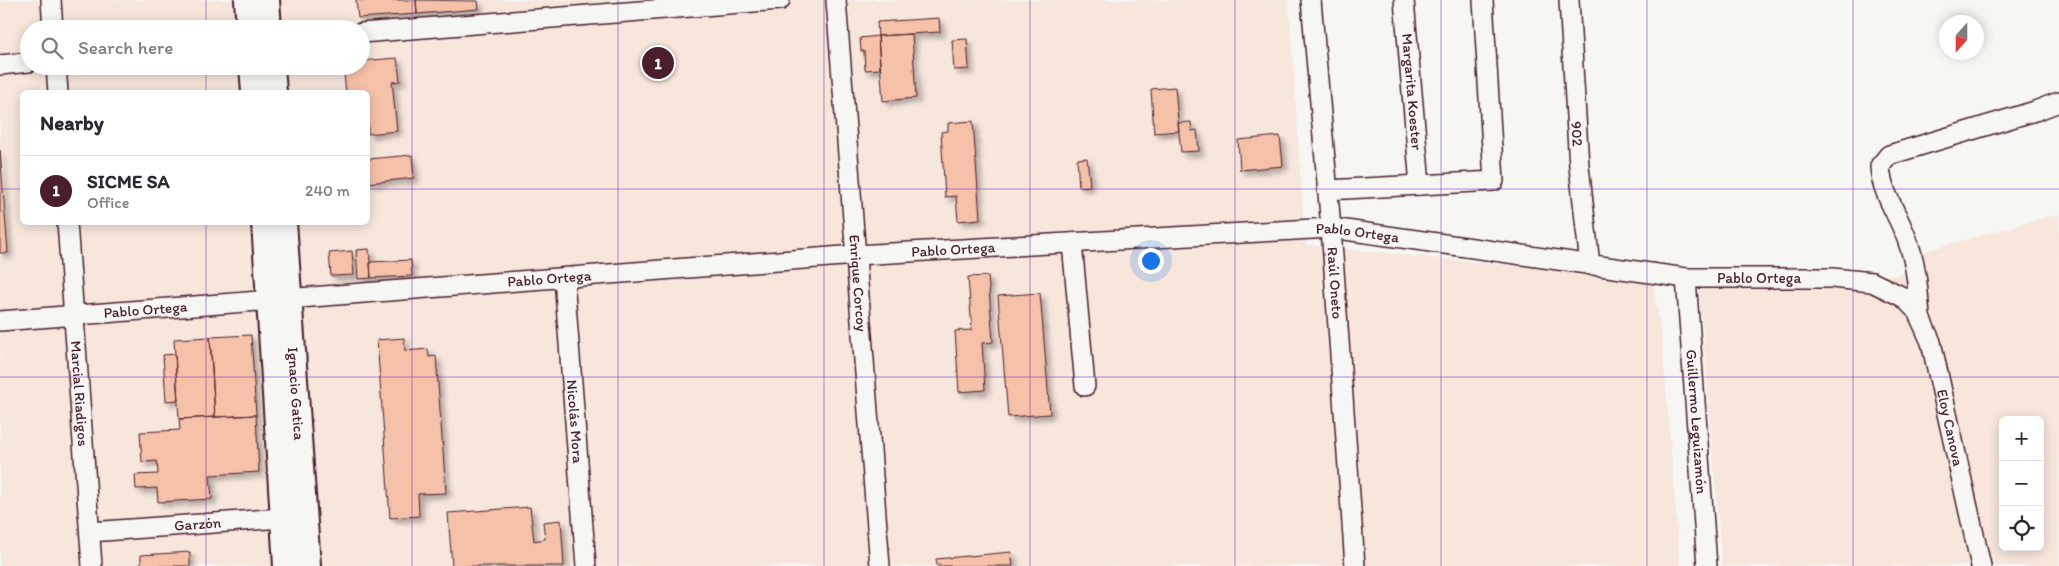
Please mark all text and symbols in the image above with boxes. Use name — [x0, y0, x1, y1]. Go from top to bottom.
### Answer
north arrow — [1939, 15, 1984, 60]
search box — [20, 20, 370, 75]
street label: Margarita Koester — [1398, 33, 1426, 151]
icon: search — [38, 34, 66, 62]
text: Search here — [78, 36, 173, 59]
pin: 1 — [642, 44, 674, 82]
text: Nearby — [40, 110, 104, 135]
street label: 902 — [1567, 121, 1587, 147]
text: SICME SA — [87, 170, 170, 193]
text: 1 — [52, 181, 60, 200]
text: 240 m — [305, 181, 350, 200]
text: Office — [87, 193, 129, 212]
street label: Pablo Ortega — [1315, 219, 1401, 247]
street label: Enrique Corcoy — [845, 234, 871, 332]
street label: Pablo Ortega — [911, 238, 996, 261]
street label: Raúl Oneto — [1323, 246, 1346, 320]
your location — [1138, 248, 1164, 274]
street label: Pablo Ortega — [507, 266, 592, 291]
street label: Pablo Ortega — [1717, 269, 1801, 287]
street label: Pablo Ortega — [103, 298, 188, 322]
street label: Marcial Riadigos — [67, 340, 92, 447]
street label: Ignacio Gatica — [284, 346, 308, 441]
street label: Guillermo Leguizamón — [1682, 349, 1711, 495]
street label: Nicolás Mora — [563, 379, 587, 464]
street label: Eloy Canova — [1933, 387, 1967, 468]
map controls — [1999, 416, 2044, 551]
button: + — [1999, 416, 2044, 461]
button: − — [1999, 461, 2044, 506]
button: locate — [1999, 506, 2044, 551]
street label: Garzón — [174, 513, 222, 535]

